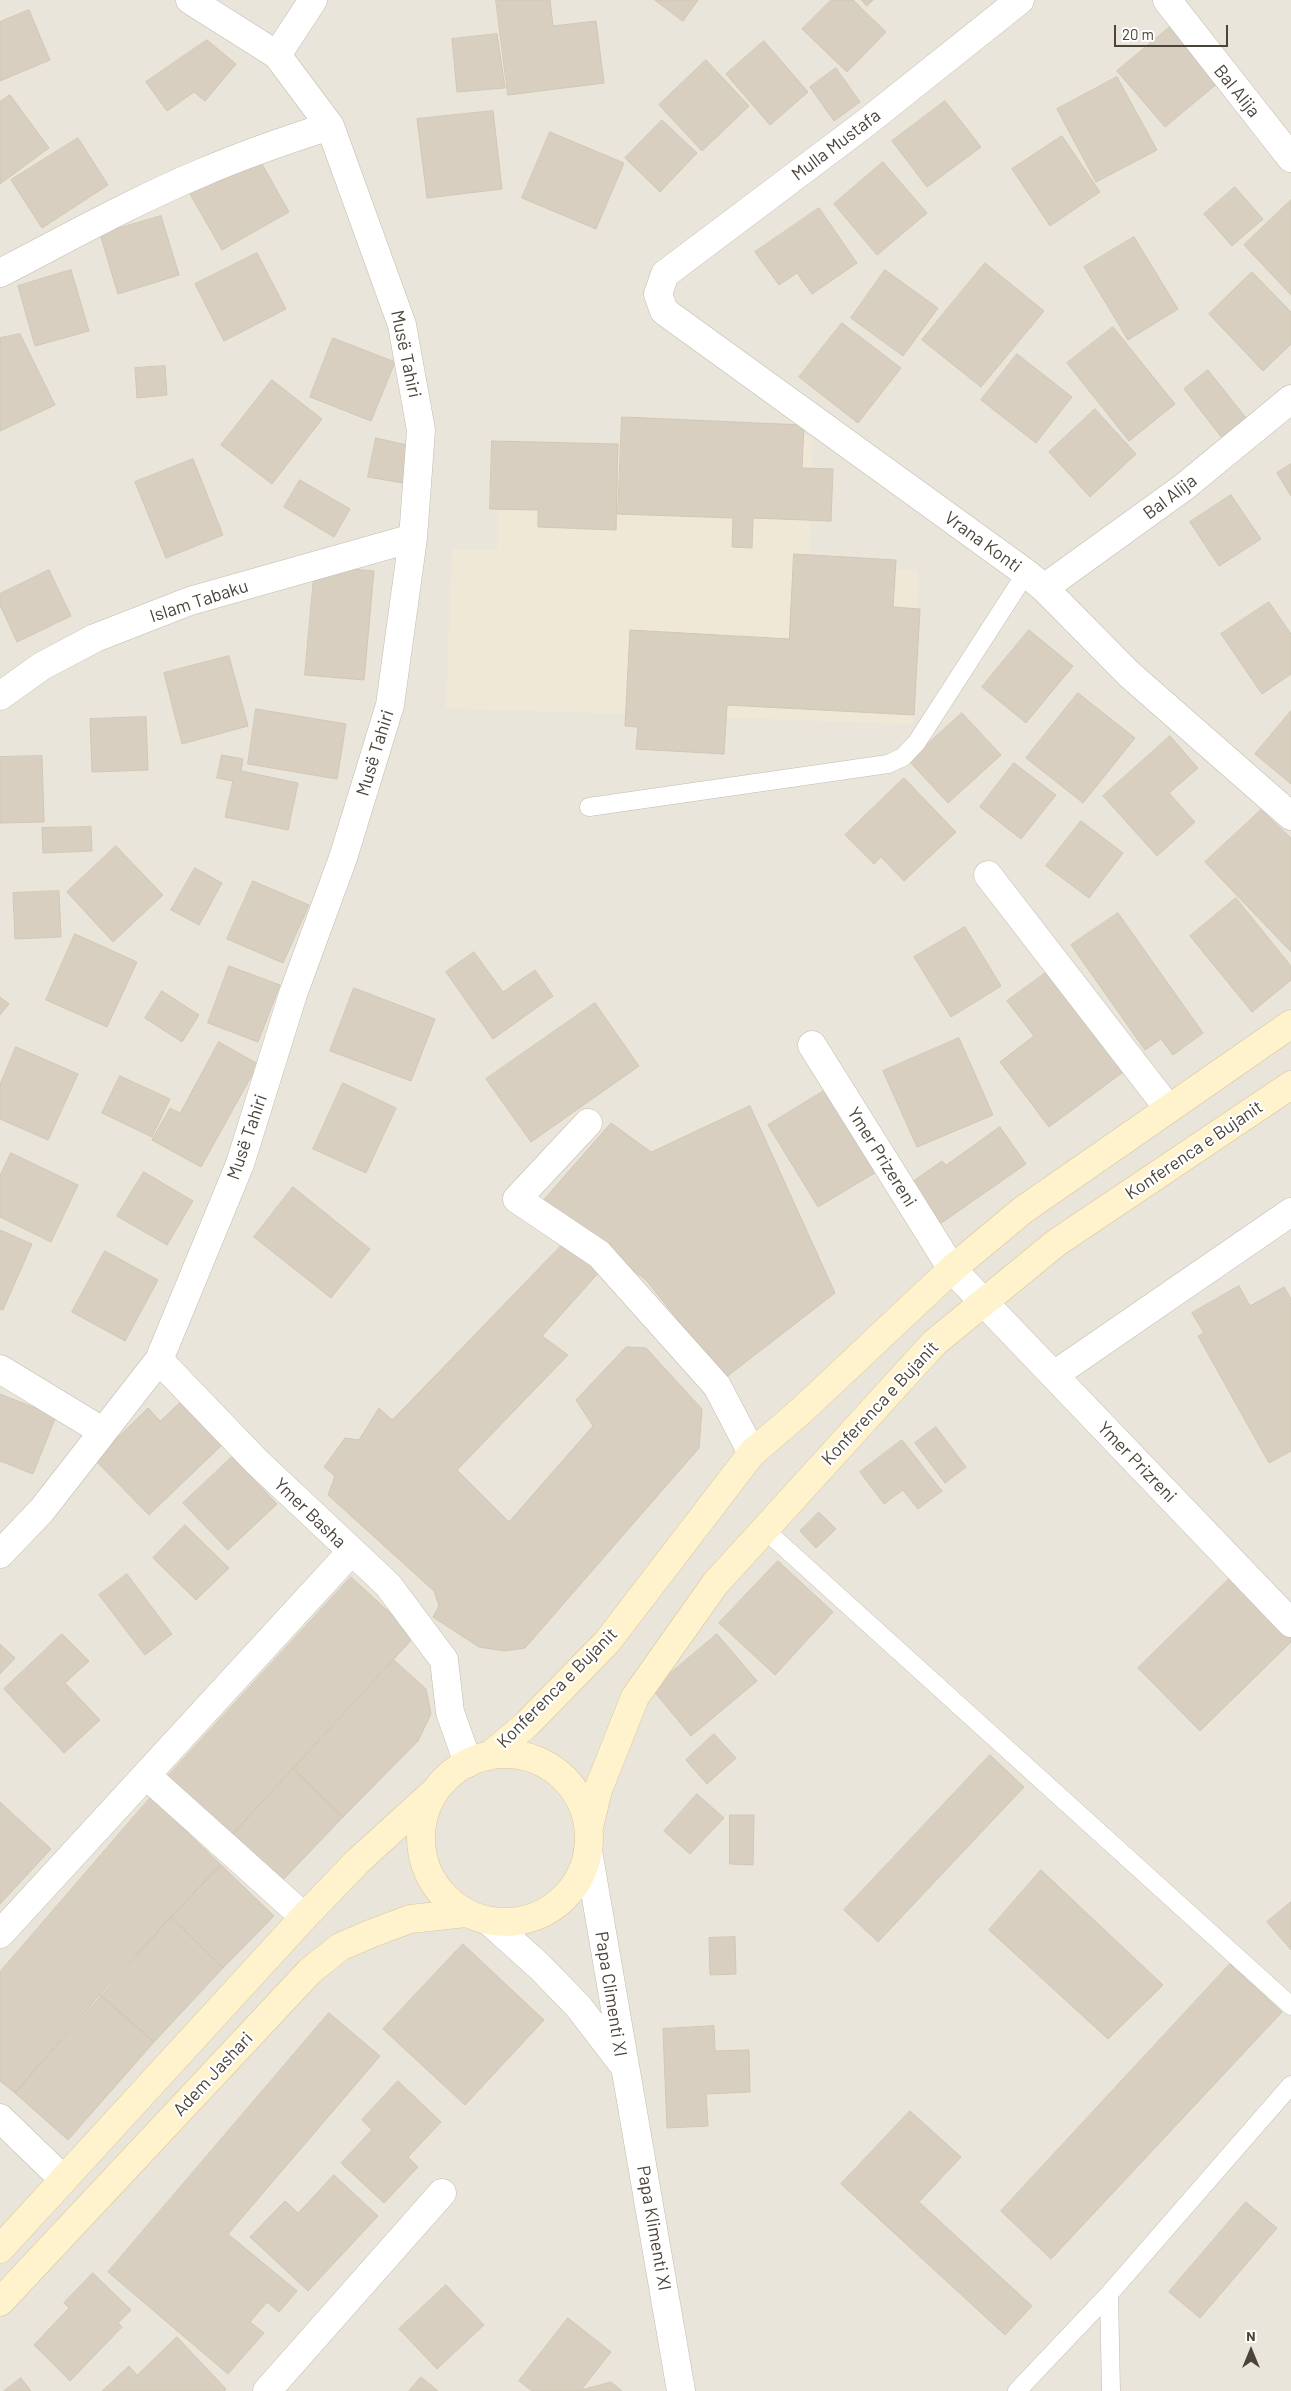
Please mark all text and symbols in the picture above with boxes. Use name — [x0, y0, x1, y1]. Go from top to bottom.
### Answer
scale bar — [1116, 15, 1230, 47]
text: 20 m — [1122, 25, 1154, 43]
street label: Bal Alija — [1209, 60, 1265, 122]
street label: Mulla Mustafa — [787, 105, 885, 185]
street label: Musë Tahiri — [386, 308, 426, 400]
street label: Bal Alija — [1139, 470, 1201, 524]
street label: Vrana Konti — [940, 507, 1026, 577]
street label: Islam Tabaku — [147, 575, 251, 627]
street label: Musë Tahiri — [352, 707, 398, 799]
street label: Musë Tahiri — [222, 1091, 272, 1183]
street label: Konferenca e Bujanit — [1121, 1096, 1267, 1204]
street label: Ymer Prizereni — [843, 1103, 921, 1211]
street label: Konferenca e Bujanit — [817, 1337, 943, 1469]
street label: Ymer Prizreni — [1093, 1417, 1181, 1507]
street label: Ymer Basha — [269, 1473, 351, 1553]
street label: Konferenca e Bujanit — [492, 1623, 622, 1753]
street label: Papa Climenti XI — [590, 1930, 632, 2058]
street label: Adem Jashari — [169, 2028, 257, 2120]
street label: Papa Klimenti XI — [632, 2164, 676, 2292]
north arrow — [1226, 2326, 1276, 2376]
text: N — [1246, 2327, 1256, 2344]

